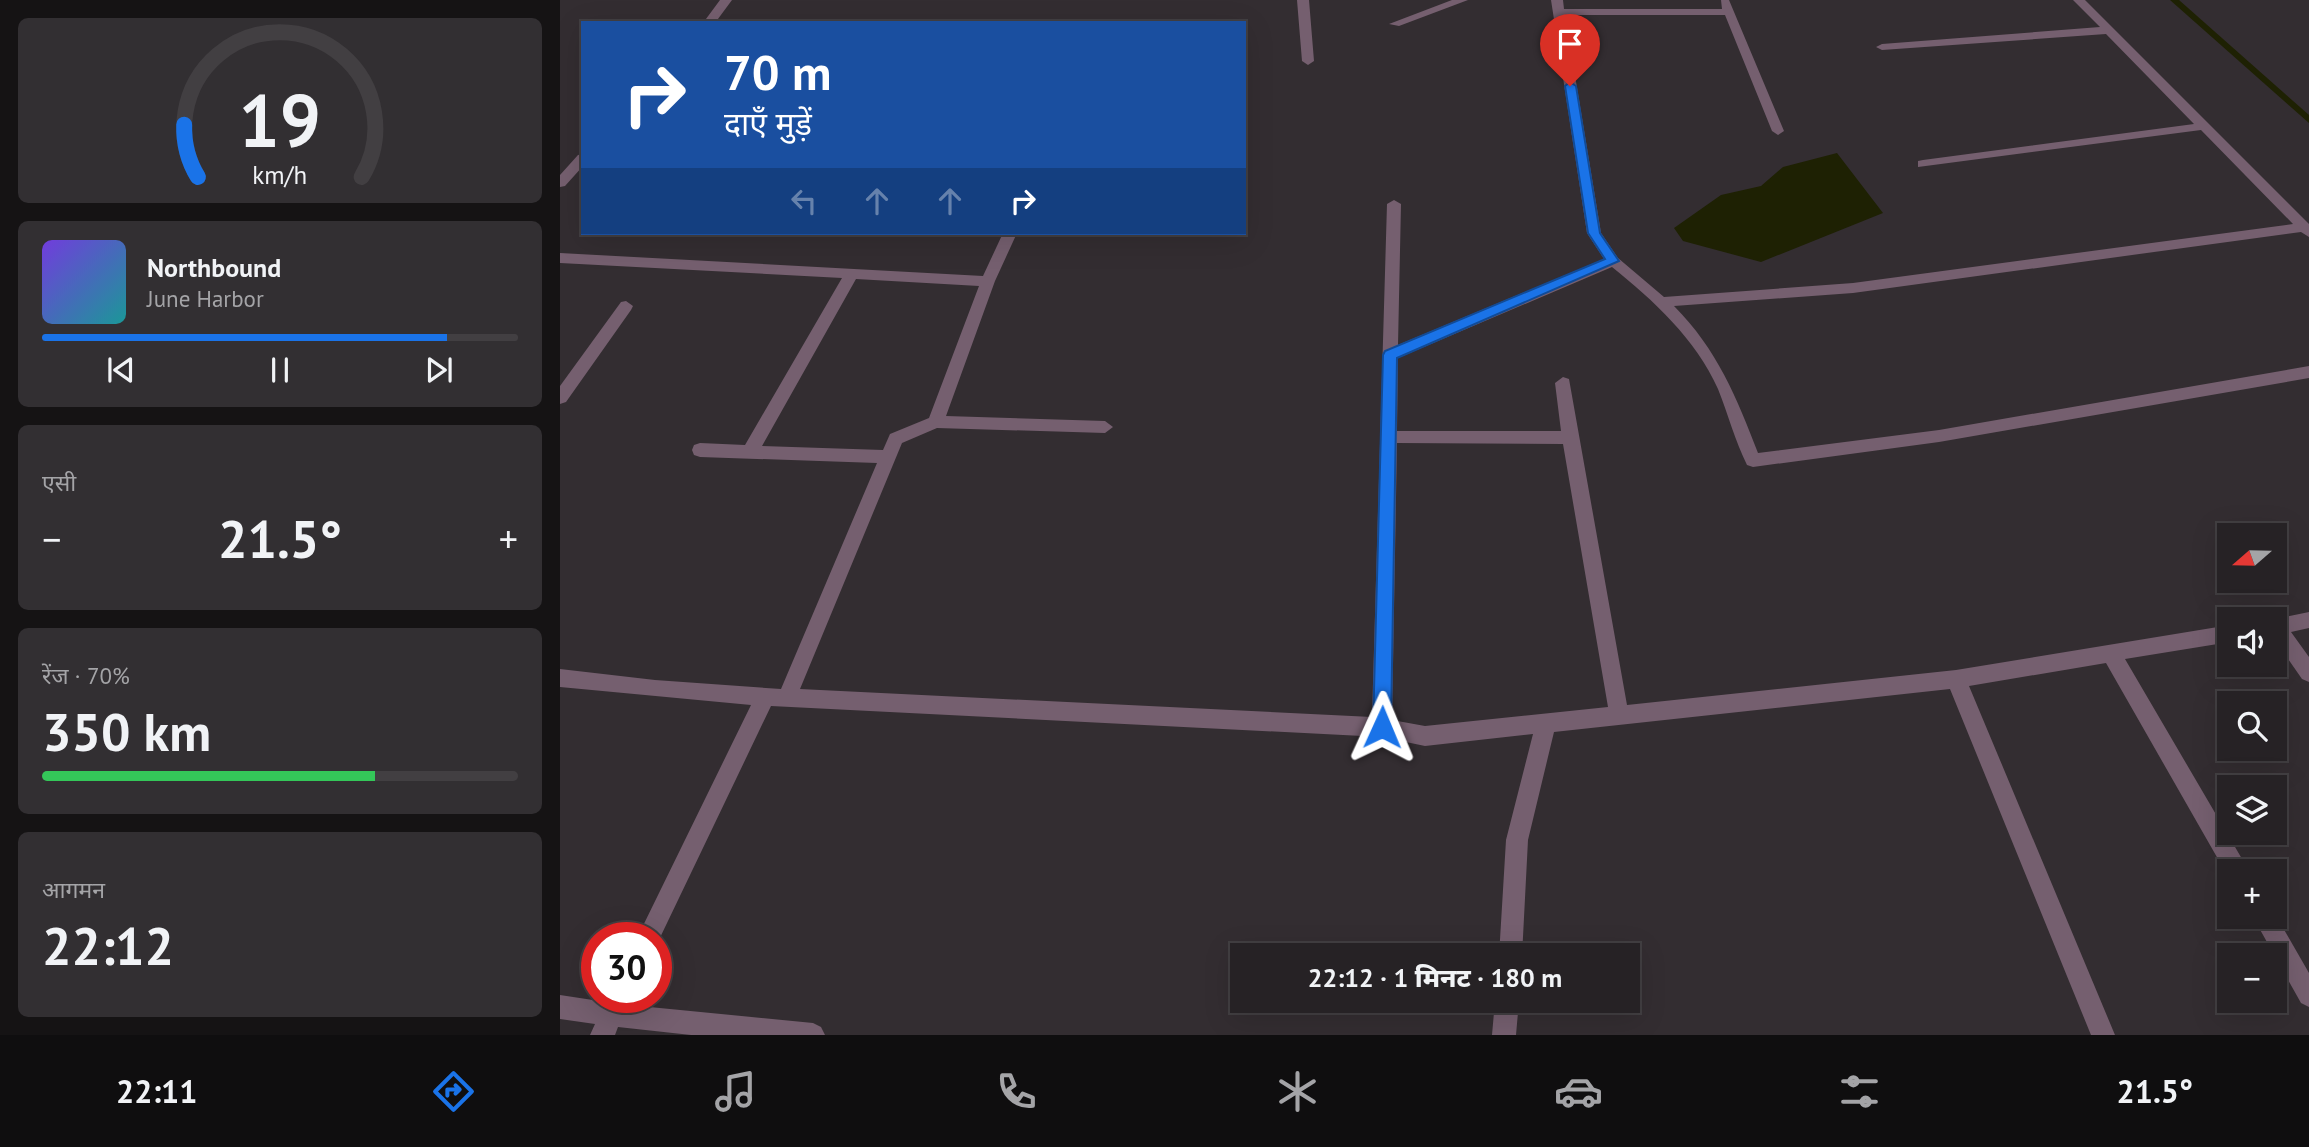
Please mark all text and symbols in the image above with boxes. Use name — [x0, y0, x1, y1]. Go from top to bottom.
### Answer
pin — [1540, 14, 1600, 86]
icon: arrive — [1551, 25, 1589, 63]
text: 70 m — [724, 40, 831, 104]
icon: right — [609, 49, 700, 140]
text: 19 — [239, 73, 321, 167]
text: दाएँ मुड़ें — [724, 102, 812, 144]
text: km/h — [253, 159, 307, 191]
icon: left — [785, 182, 823, 220]
icon: ahead — [858, 182, 896, 220]
icon: ahead — [931, 182, 969, 220]
icon: right — [1004, 182, 1042, 220]
text: Northbound — [147, 251, 281, 284]
text: June Harbor — [147, 284, 264, 313]
icon: previous — [102, 351, 140, 389]
icon: pause — [261, 351, 299, 389]
icon: next — [420, 351, 458, 389]
text: एसी — [42, 468, 76, 497]
text: 21.5° — [218, 505, 342, 572]
text: − — [42, 514, 61, 563]
text: + — [499, 514, 518, 563]
north arrow — [2217, 523, 2287, 593]
map controls — [2217, 523, 2287, 1013]
button: sound — [2217, 607, 2287, 677]
text: रेंज · 70% — [42, 661, 130, 690]
position arrow — [1345, 690, 1419, 764]
button: search — [2217, 691, 2287, 761]
text: 350 km — [42, 698, 211, 765]
button: layers — [2217, 775, 2287, 845]
button: + — [2217, 859, 2287, 929]
text: आगमन — [42, 875, 105, 904]
text: 22:12 — [42, 912, 174, 979]
speed limit sign: 30 — [581, 922, 672, 1013]
button: − — [2217, 943, 2287, 1013]
text: 22:12 · 1 मिनट · 180 m — [1308, 961, 1562, 994]
icon: directions — [429, 1067, 478, 1116]
icon: music — [711, 1067, 760, 1116]
icon: phone — [992, 1067, 1041, 1116]
icon: climate — [1273, 1067, 1322, 1116]
icon: car — [1554, 1067, 1603, 1116]
icon: filters — [1835, 1067, 1884, 1116]
text: 22:11 — [116, 1070, 197, 1112]
text: 21.5° — [2117, 1070, 2193, 1112]

